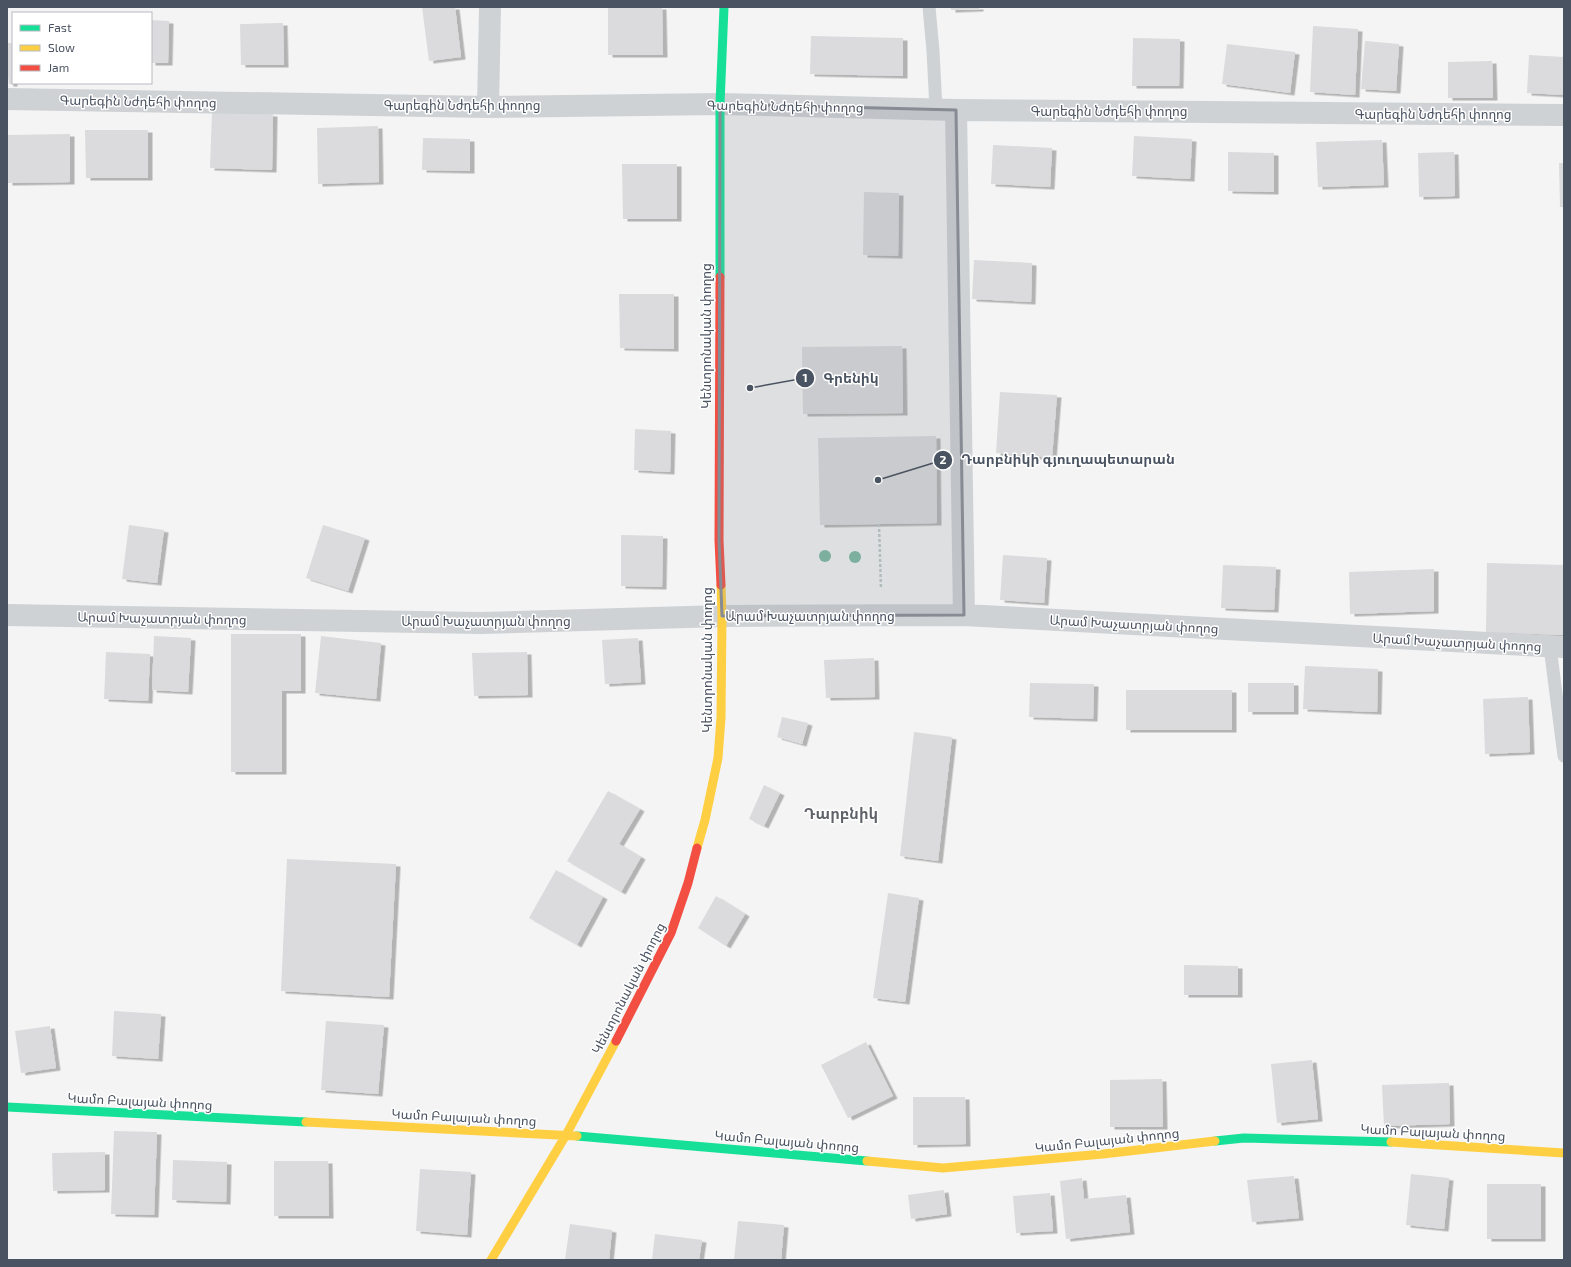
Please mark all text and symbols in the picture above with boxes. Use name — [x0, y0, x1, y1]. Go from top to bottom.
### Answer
legend — [12, 12, 152, 84]
text: Fast — [48, 20, 72, 34]
text: Slow — [48, 40, 75, 54]
text: Jam — [48, 60, 69, 74]
street label: Գարեգին Նժդեհի փողոց — [59, 92, 217, 110]
street label: Գարեգին Նժդեհի փողոց — [383, 97, 541, 113]
street label: Գարեգին Նժդեհի փողոց — [706, 97, 864, 115]
street label: Գարեգին Նժդեհի փողոց — [1030, 103, 1188, 119]
street label: Գարեգին Նժդեհի փողոց — [1354, 106, 1512, 122]
street label: Կենտրոնական փողոց — [698, 263, 714, 409]
callout: Գրենիկ — [795, 365, 886, 391]
text: Գրենիկ — [823, 369, 879, 386]
text: 1 — [802, 370, 808, 384]
callout: Դարբնիկի գյուղապետարան — [933, 447, 1183, 473]
text: Դարբնիկի գյուղապետարան — [961, 450, 1175, 467]
text: 2 — [940, 452, 947, 466]
street label: Կենտրոնական փողոց — [699, 587, 715, 733]
street label: Արամ Խաչատրյան փողոց — [725, 608, 895, 624]
street label: Արամ Խաչատրյան փողոց — [77, 609, 247, 627]
street label: Արամ Խաչատրյան փողոց — [1049, 612, 1219, 636]
street label: Արամ Խաչատրյան փողոց — [401, 613, 571, 629]
street label: Արամ Խաչատրյան փողոց — [1372, 630, 1542, 654]
district label: Դարբնիկ — [804, 804, 878, 823]
street label: Կենտրոնական փողոց — [588, 920, 668, 1056]
street label: Կամո Բալայան փողոց — [67, 1089, 213, 1113]
street label: Կամո Բալայան փողոց — [391, 1105, 537, 1129]
street label: Կամո Բալայան փողոց — [1360, 1120, 1506, 1144]
street label: Կամո Բալայան փողոց — [1034, 1124, 1180, 1156]
street label: Կամո Բալայան փողոց — [714, 1127, 860, 1155]

